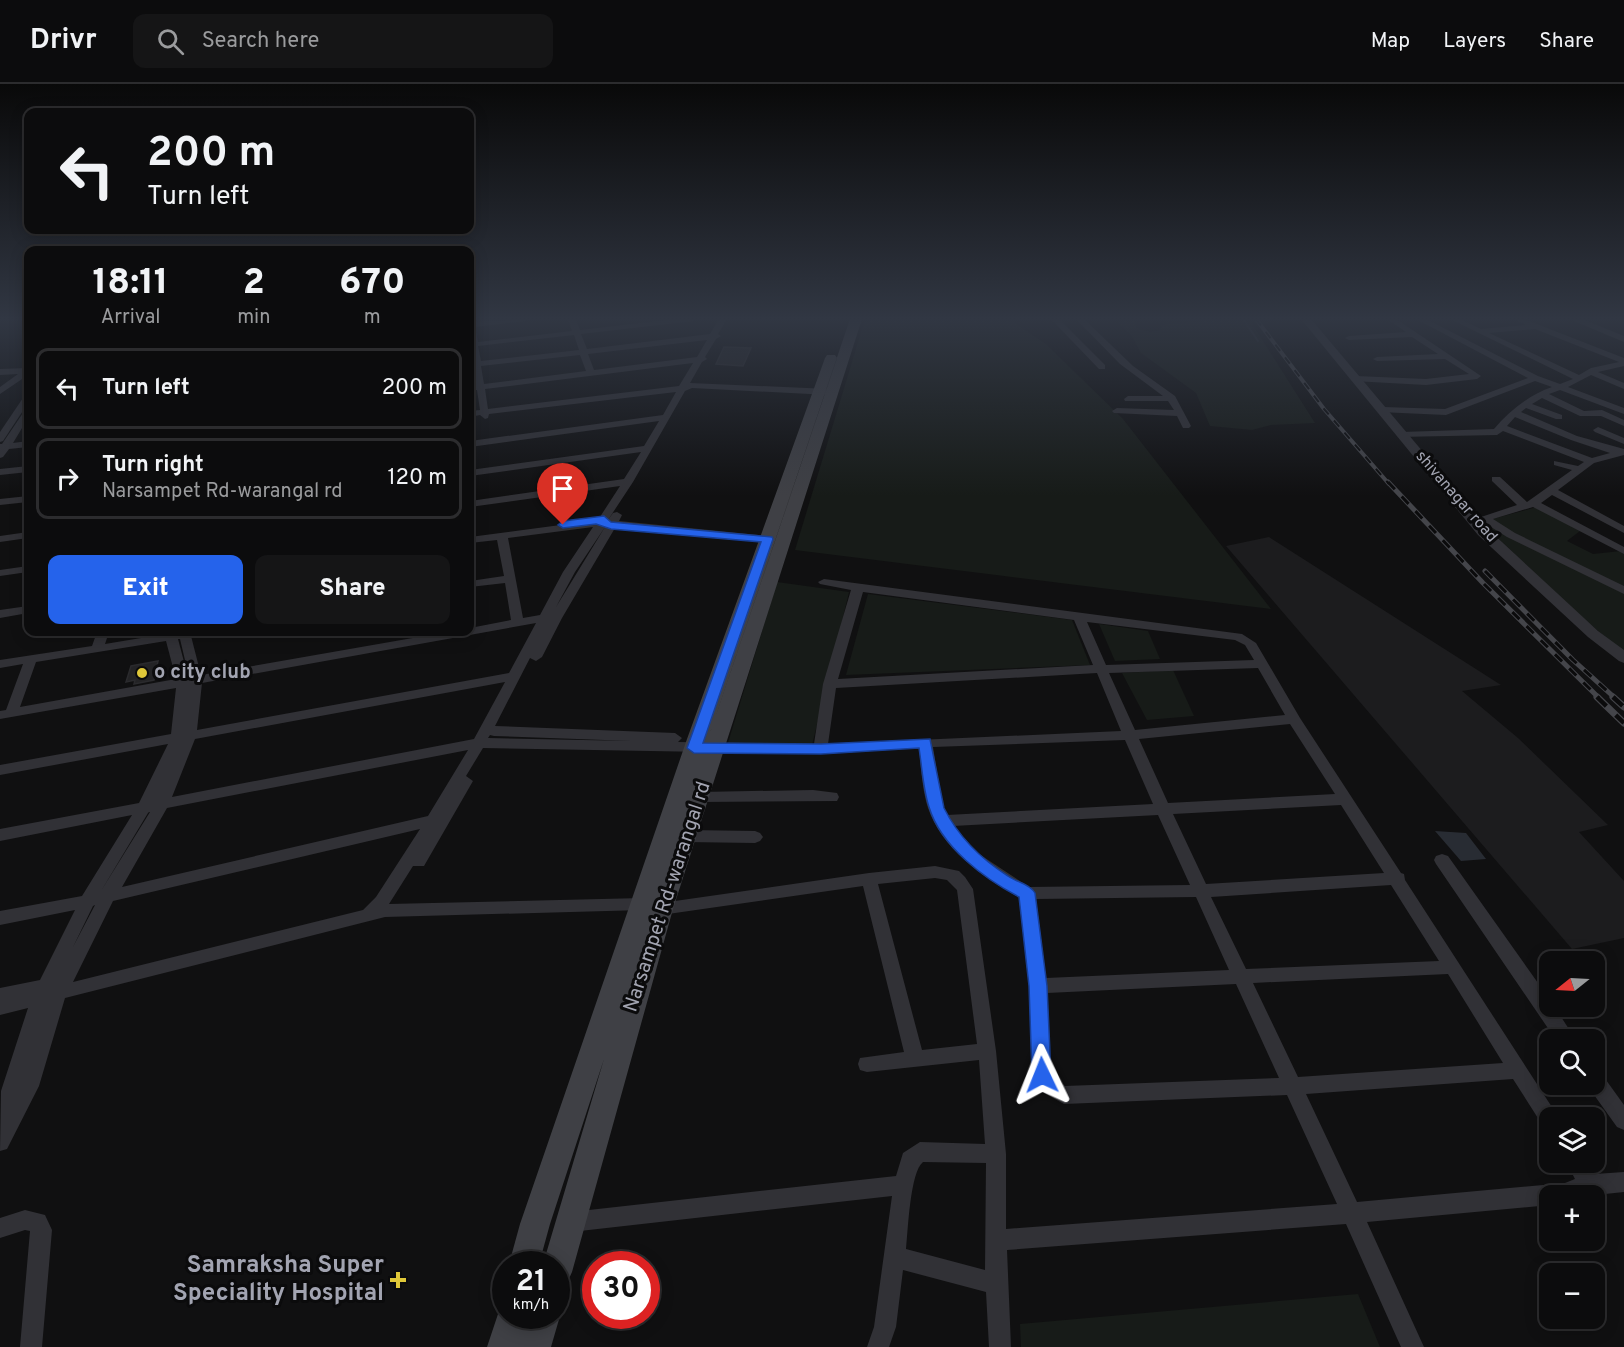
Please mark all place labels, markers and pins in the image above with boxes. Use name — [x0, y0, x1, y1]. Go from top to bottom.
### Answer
pin — [537, 463, 588, 525]
place label: o city club — [154, 660, 251, 686]
marker: o city club — [135, 666, 149, 680]
place label: Samraksha Super Speciality Hospital — [173, 1251, 384, 1309]
marker: Samraksha Super Speciality Hospital — [389, 1271, 407, 1289]

